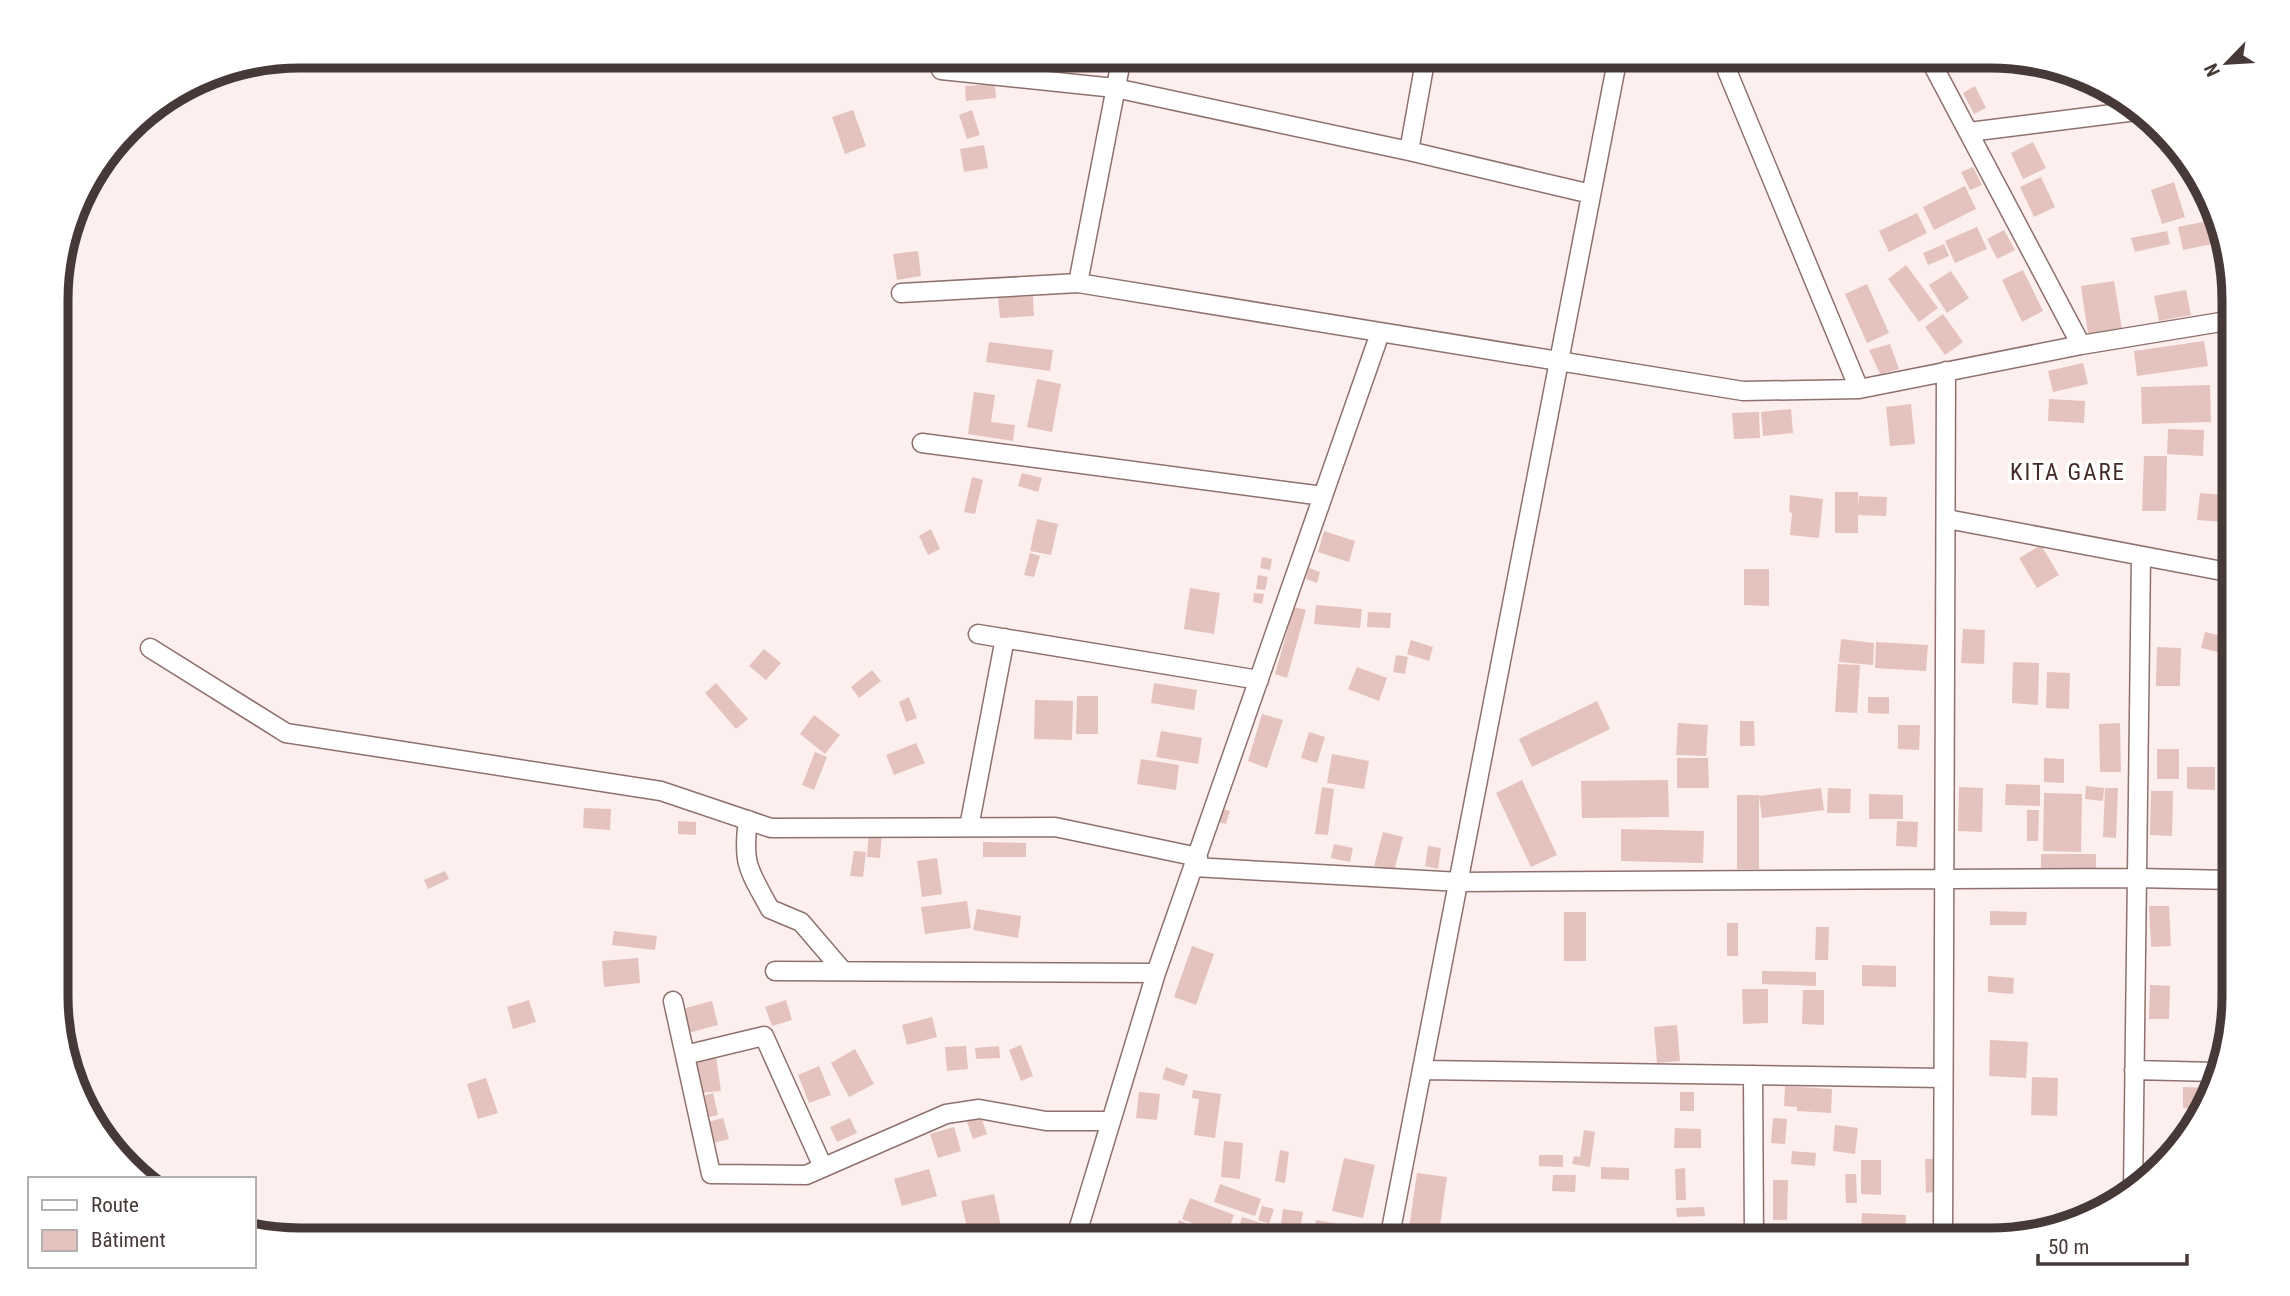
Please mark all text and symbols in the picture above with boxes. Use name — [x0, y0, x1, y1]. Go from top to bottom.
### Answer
north arrow — [2192, 28, 2262, 98]
text: N — [2199, 60, 2225, 80]
district label: KITA GARE — [2010, 459, 2126, 486]
legend — [28, 1177, 256, 1268]
text: Route — [91, 1193, 139, 1217]
scale bar — [2038, 1222, 2187, 1266]
text: Bâtiment — [91, 1228, 166, 1252]
text: 50 m — [2048, 1235, 2089, 1259]

